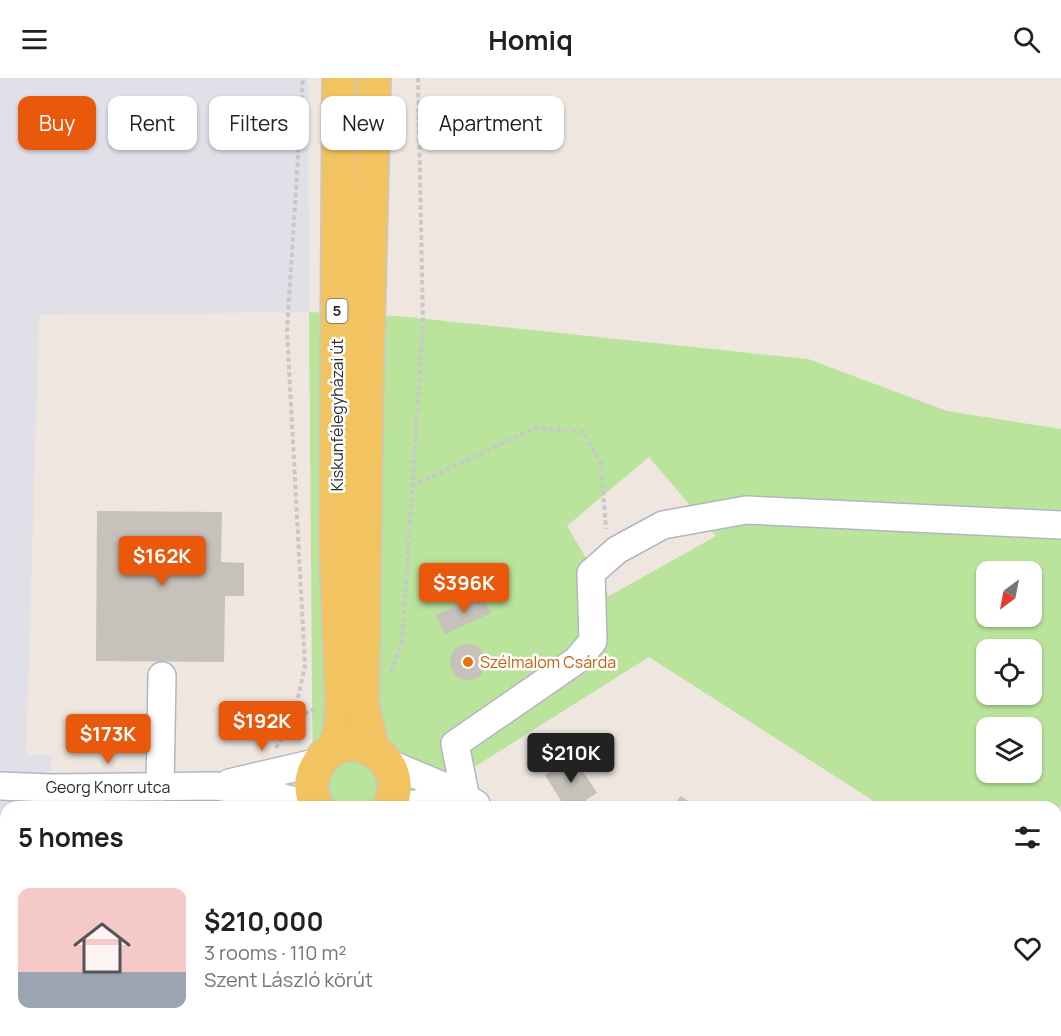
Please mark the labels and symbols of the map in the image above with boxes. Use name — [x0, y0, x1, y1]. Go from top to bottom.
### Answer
road number: 5 — [326, 299, 348, 323]
street label: Kiskunfélegyházai út — [326, 339, 348, 491]
pin: $162K — [120, 536, 204, 587]
north arrow — [976, 561, 1042, 627]
pin: $396K — [422, 563, 506, 614]
place label: Szélmalom Csárda — [480, 651, 616, 673]
marker: Szélmalom Csárda — [461, 655, 475, 669]
pin: $192K — [220, 701, 304, 752]
pin: $173K — [66, 714, 150, 765]
pin: $210K — [529, 733, 613, 784]
street label: Georg Knorr utca — [46, 776, 170, 798]

